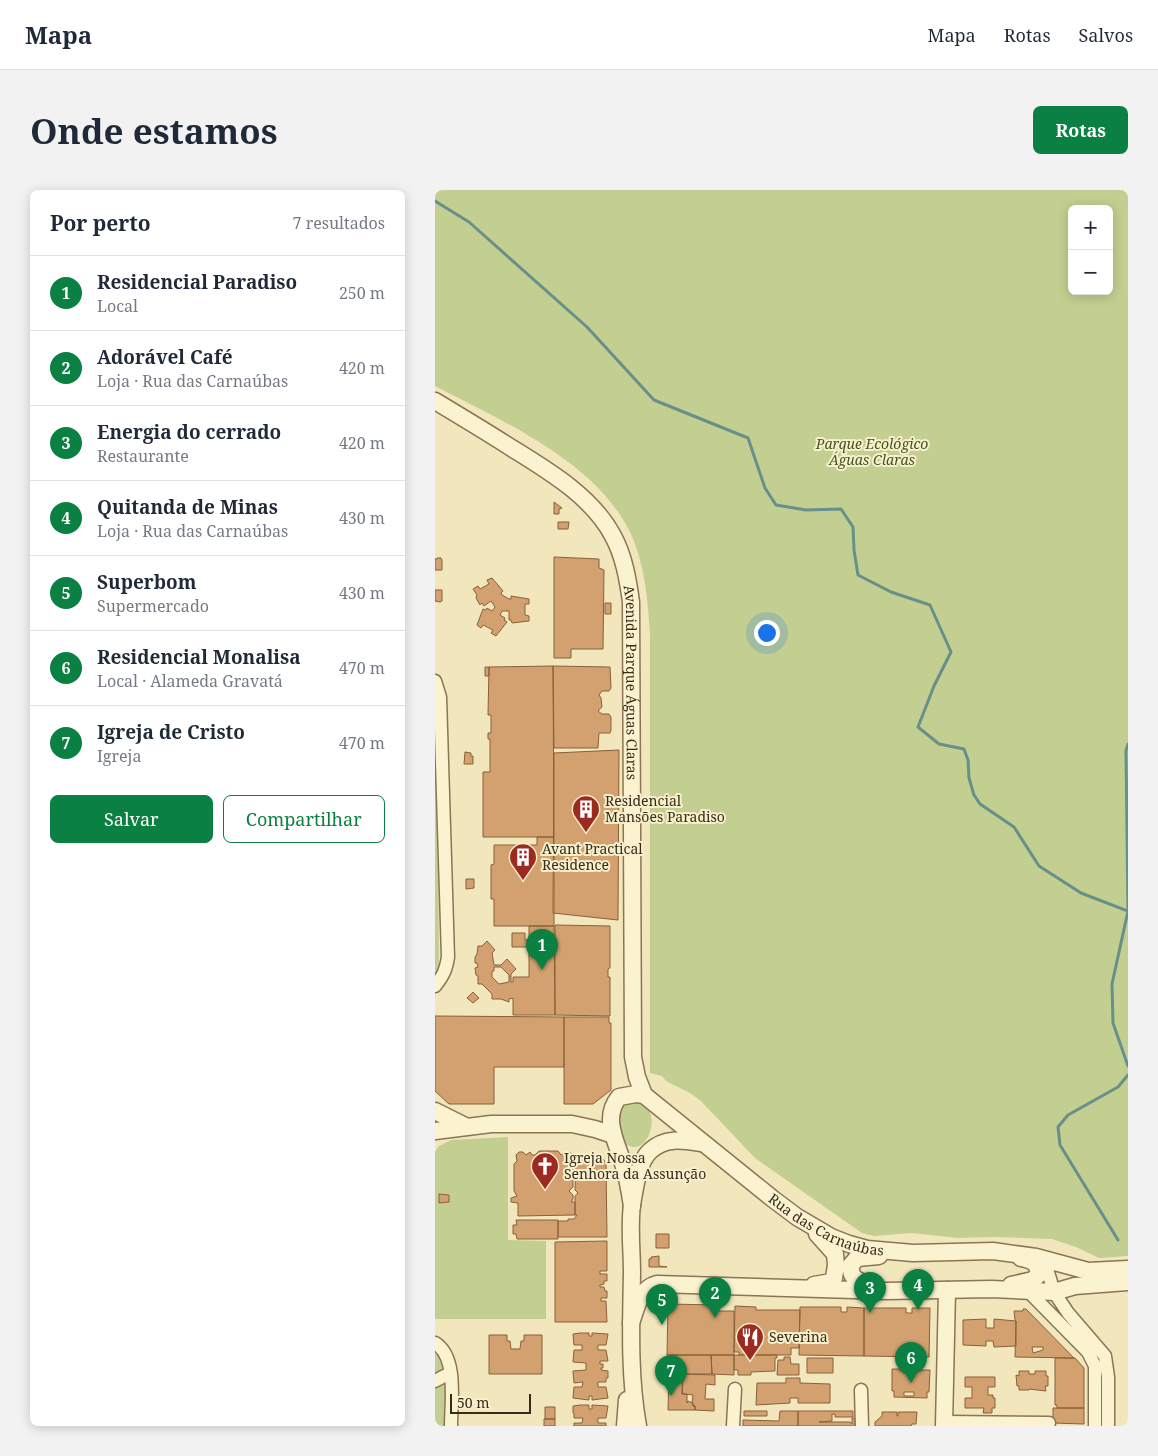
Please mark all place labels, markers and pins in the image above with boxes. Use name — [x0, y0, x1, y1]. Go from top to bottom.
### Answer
place label: Residencial Mansões Paradiso — [605, 791, 725, 826]
building icon: Residencial Mansões Paradiso — [571, 794, 601, 833]
place label: Avant Practical Residence — [542, 839, 643, 874]
building icon: Avant Practical Residence — [508, 842, 538, 881]
pin: 1 — [526, 929, 558, 970]
place label: Igreja Nossa Senhora da Assunção — [564, 1148, 706, 1183]
church icon: Igreja Nossa Senhora da Assunção — [530, 1151, 560, 1190]
pin: 4 — [902, 1269, 934, 1310]
pin: 3 — [854, 1272, 886, 1313]
pin: 2 — [699, 1277, 731, 1318]
pin: 5 — [646, 1284, 678, 1325]
restaurant icon: Severina — [735, 1322, 765, 1361]
place label: Severina — [769, 1327, 828, 1346]
pin: 6 — [895, 1342, 927, 1383]
pin: 7 — [655, 1355, 687, 1396]

